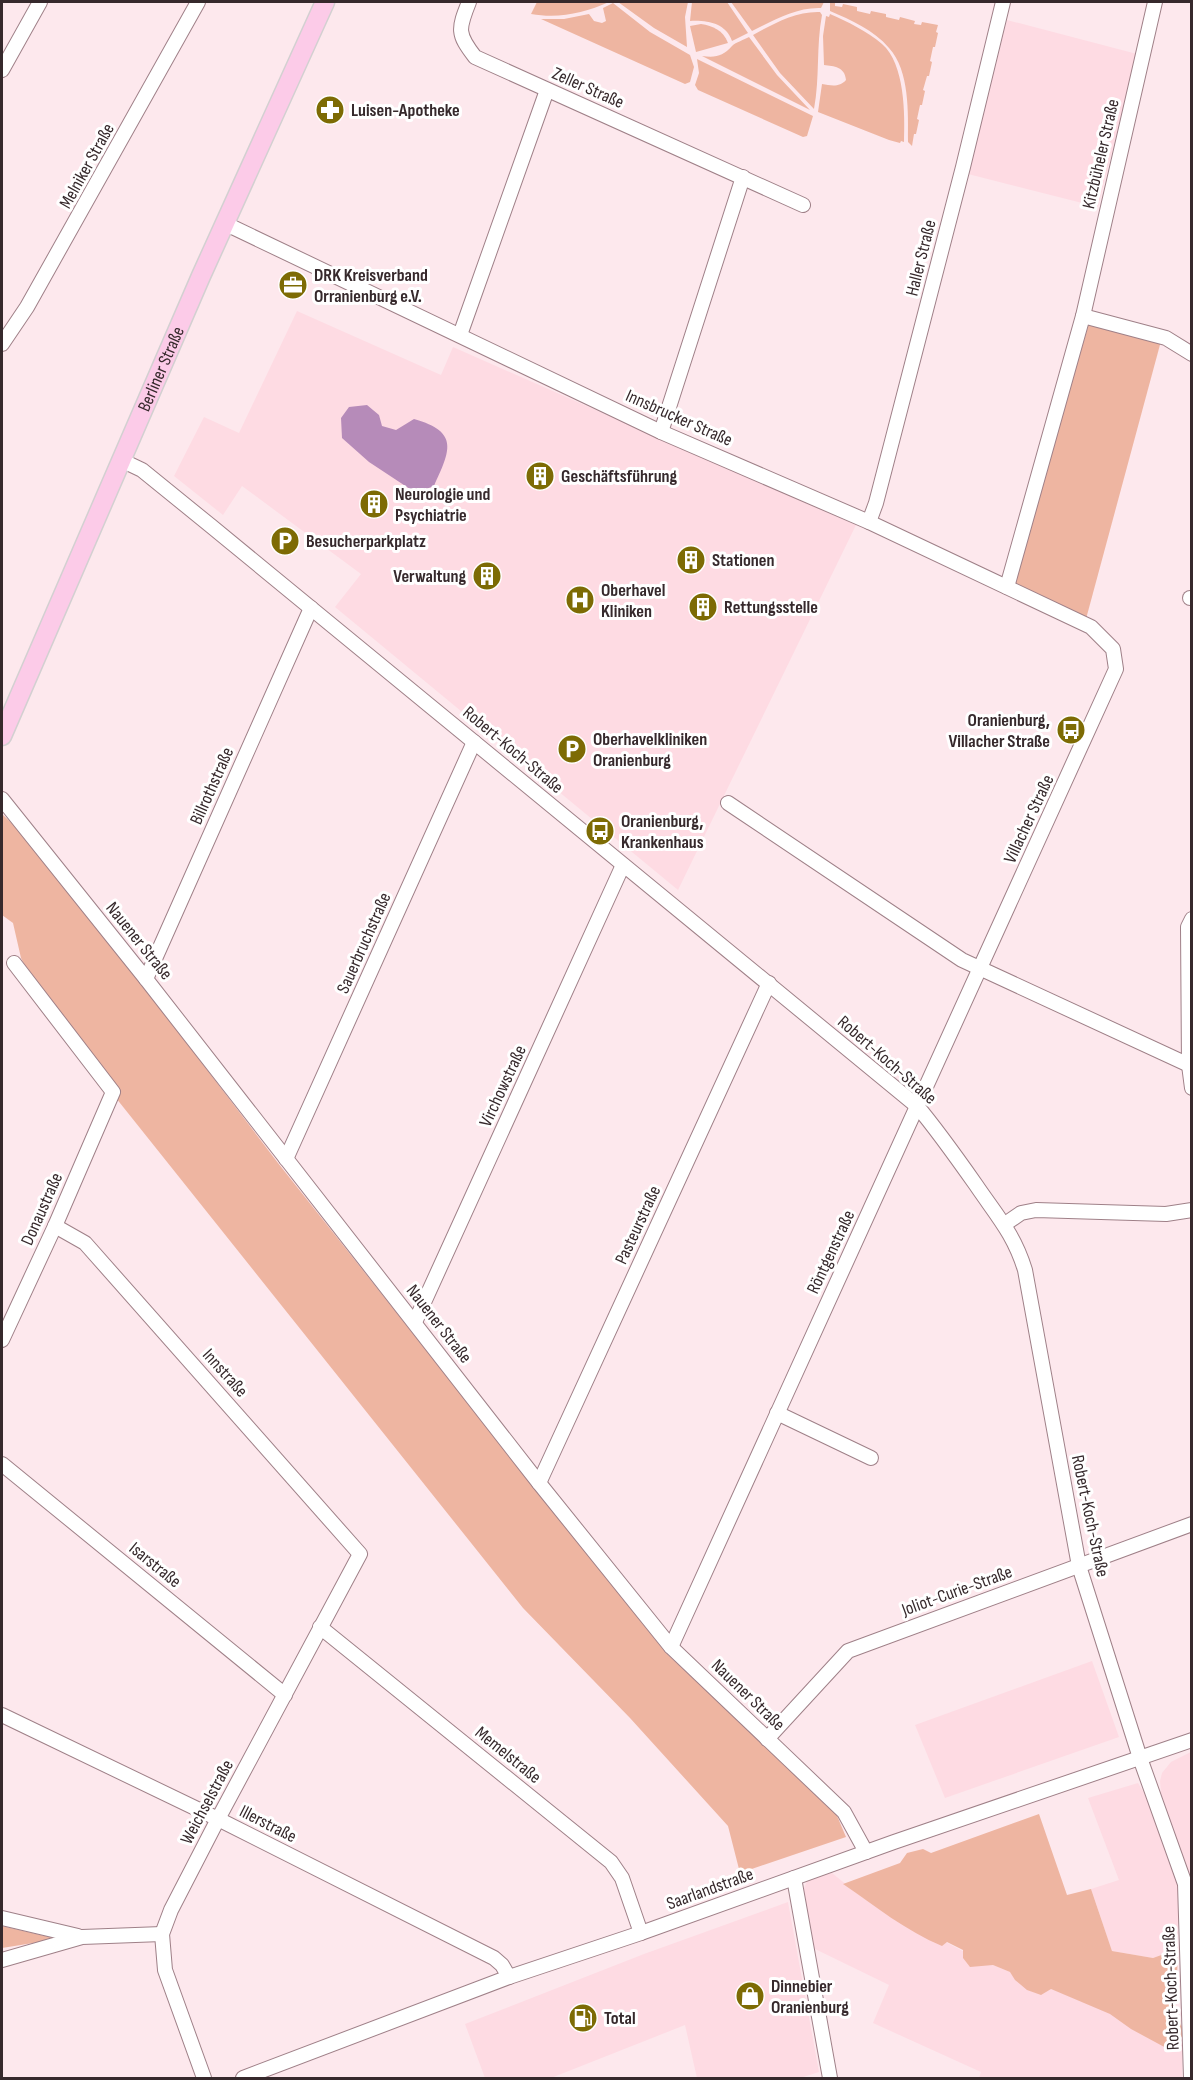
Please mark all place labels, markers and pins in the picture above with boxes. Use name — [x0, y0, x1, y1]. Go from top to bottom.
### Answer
pharmacy icon: Luisen-Apotheke — [314, 94, 346, 126]
place label: Luisen-Apotheke — [351, 100, 460, 121]
place label: DRK Kreisverband Orranienburg e.V. — [314, 265, 428, 307]
office icon: DRK Kreisverband Orranienburg e.V. — [277, 269, 309, 301]
building icon: Geschäftsführung — [524, 460, 556, 492]
place label: Geschäftsführung — [561, 466, 678, 487]
place label: Neurologie und Psychiatrie — [395, 484, 490, 526]
building icon: Neurologie und Psychiatrie — [358, 488, 390, 520]
parking icon: Besucherparkplatz — [269, 525, 301, 557]
place label: Besucherparkplatz — [306, 531, 426, 552]
building icon: Stationen — [675, 544, 707, 576]
place label: Stationen — [712, 550, 775, 571]
building icon: Verwaltung — [471, 560, 503, 592]
place label: Verwaltung — [393, 566, 466, 587]
place label: Oberhavel Kliniken — [601, 580, 665, 622]
hospital icon: Oberhavel Kliniken — [564, 584, 596, 616]
building icon: Rettungsstelle — [687, 591, 719, 623]
place label: Rettungsstelle — [724, 597, 818, 618]
place label: Oranienburg, Villacher Straße — [948, 710, 1050, 752]
bus stop icon: Oranienburg, Villacher Straße — [1055, 714, 1087, 746]
place label: Oberhavelkliniken Oranienburg — [593, 729, 707, 771]
parking icon: Oberhavelkliniken Oranienburg — [556, 733, 588, 765]
place label: Oranienburg, Krankenhaus — [621, 811, 704, 853]
bus stop icon: Oranienburg, Krankenhaus — [584, 815, 616, 847]
place label: Dinnebier Oranienburg — [771, 1976, 849, 2018]
shop icon: Dinnebier Oranienburg — [734, 1980, 766, 2012]
fuel station icon: Total — [567, 2002, 599, 2034]
place label: Total — [604, 2008, 636, 2029]

